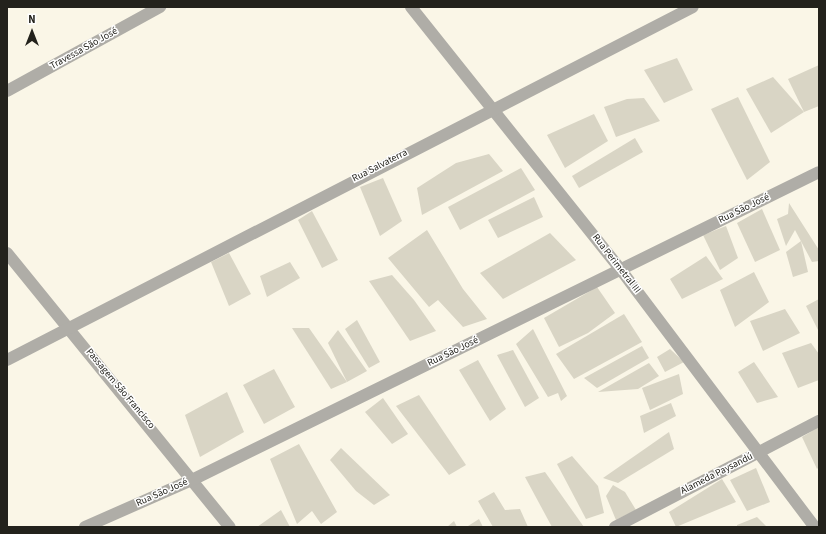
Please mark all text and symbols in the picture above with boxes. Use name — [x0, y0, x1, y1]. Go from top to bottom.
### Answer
north arrow — [12, 12, 52, 52]
text: N — [28, 12, 36, 27]
street label: Travessa São José — [48, 25, 120, 73]
street label: Rua Salvaterra — [350, 147, 410, 185]
street label: Rua São José — [717, 191, 771, 227]
street label: Rua Perimetral III — [589, 232, 643, 296]
street label: Rua São José — [426, 334, 480, 370]
street label: Passagem São Francisco — [83, 346, 157, 432]
street label: Alameda Paysandú — [679, 451, 755, 497]
street label: Rua São José — [134, 476, 190, 510]

